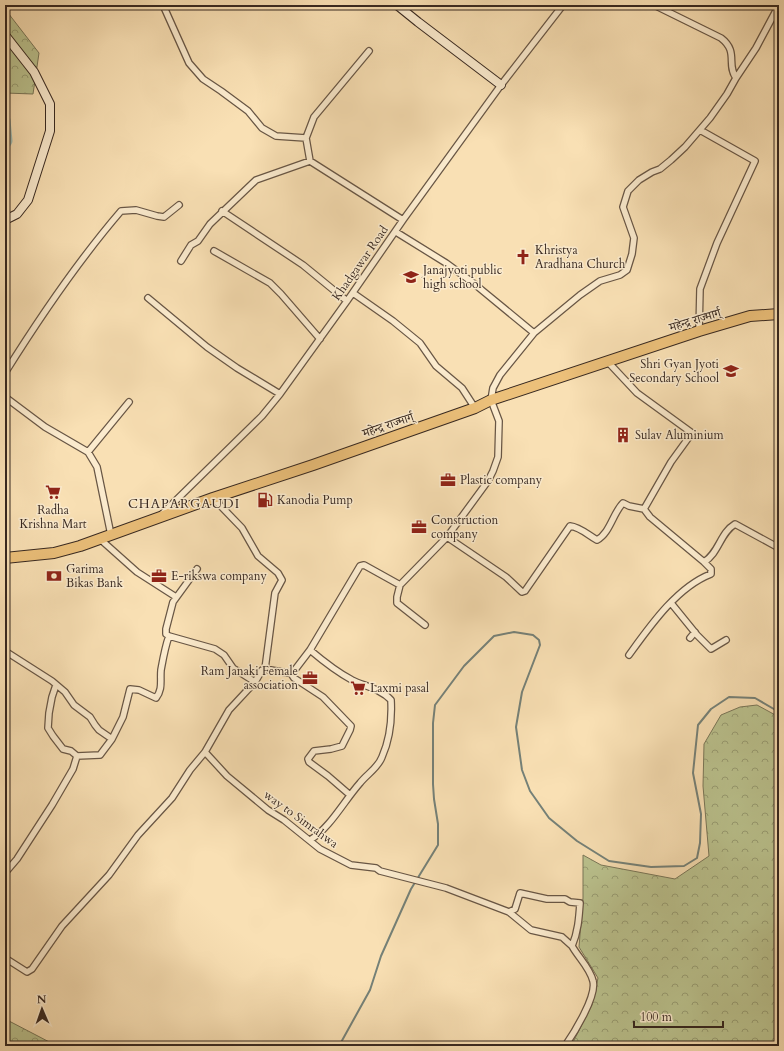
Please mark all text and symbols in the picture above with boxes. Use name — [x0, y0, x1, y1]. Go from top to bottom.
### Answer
street label: Khadgawar Road — [328, 222, 392, 304]
place label: Khristya Aradhana Church — [535, 242, 626, 272]
church icon: Khristya Aradhana Church — [514, 248, 532, 266]
place label: Janajyoti public high school — [421, 262, 503, 292]
school or university icon: Janajyoti public high school — [402, 268, 420, 286]
street label: महेन्द्र राज्मार्ग् — [666, 304, 725, 336]
place label: Shri Gyan Jyoti Secondary School — [629, 356, 720, 386]
school or university icon: Shri Gyan Jyoti Secondary School — [722, 362, 740, 380]
street label: महेन्द्र राज्मार्ग् — [359, 408, 418, 442]
building icon: Sulav Aluminium — [614, 426, 632, 444]
place label: Sulav Aluminium — [635, 427, 725, 443]
office icon: Plastic company — [439, 471, 457, 489]
place label: Plastic company — [460, 472, 543, 488]
supermarket icon: Radha Krishna Mart — [44, 483, 62, 501]
fuel station icon: Kanodia Pump — [256, 491, 274, 509]
place label: Kanodia Pump — [277, 492, 353, 508]
district label: CHAPARGAUDI — [128, 495, 240, 513]
place label: Radha Krishna Mart — [19, 502, 87, 532]
place label: Construction company — [431, 512, 498, 542]
office icon: Construction company — [410, 518, 428, 536]
place label: Garima Bikas Bank — [66, 561, 124, 591]
bank icon: Garima Bikas Bank — [45, 567, 63, 585]
office icon: E-rikswa company — [150, 567, 168, 585]
place label: E-rikswa company — [171, 568, 267, 584]
place label: Ram Janaki Female association — [201, 663, 298, 693]
office icon: Ram Janaki Female association — [301, 669, 319, 687]
supermarket icon: Laxmi pasal — [349, 679, 367, 697]
place label: Laxmi pasal — [370, 680, 429, 696]
street label: way to Simrahwa — [261, 787, 342, 852]
north arrow — [22, 989, 62, 1029]
text: N — [37, 992, 47, 1007]
scale bar — [634, 1003, 723, 1029]
text: 100 m — [640, 1009, 673, 1025]

